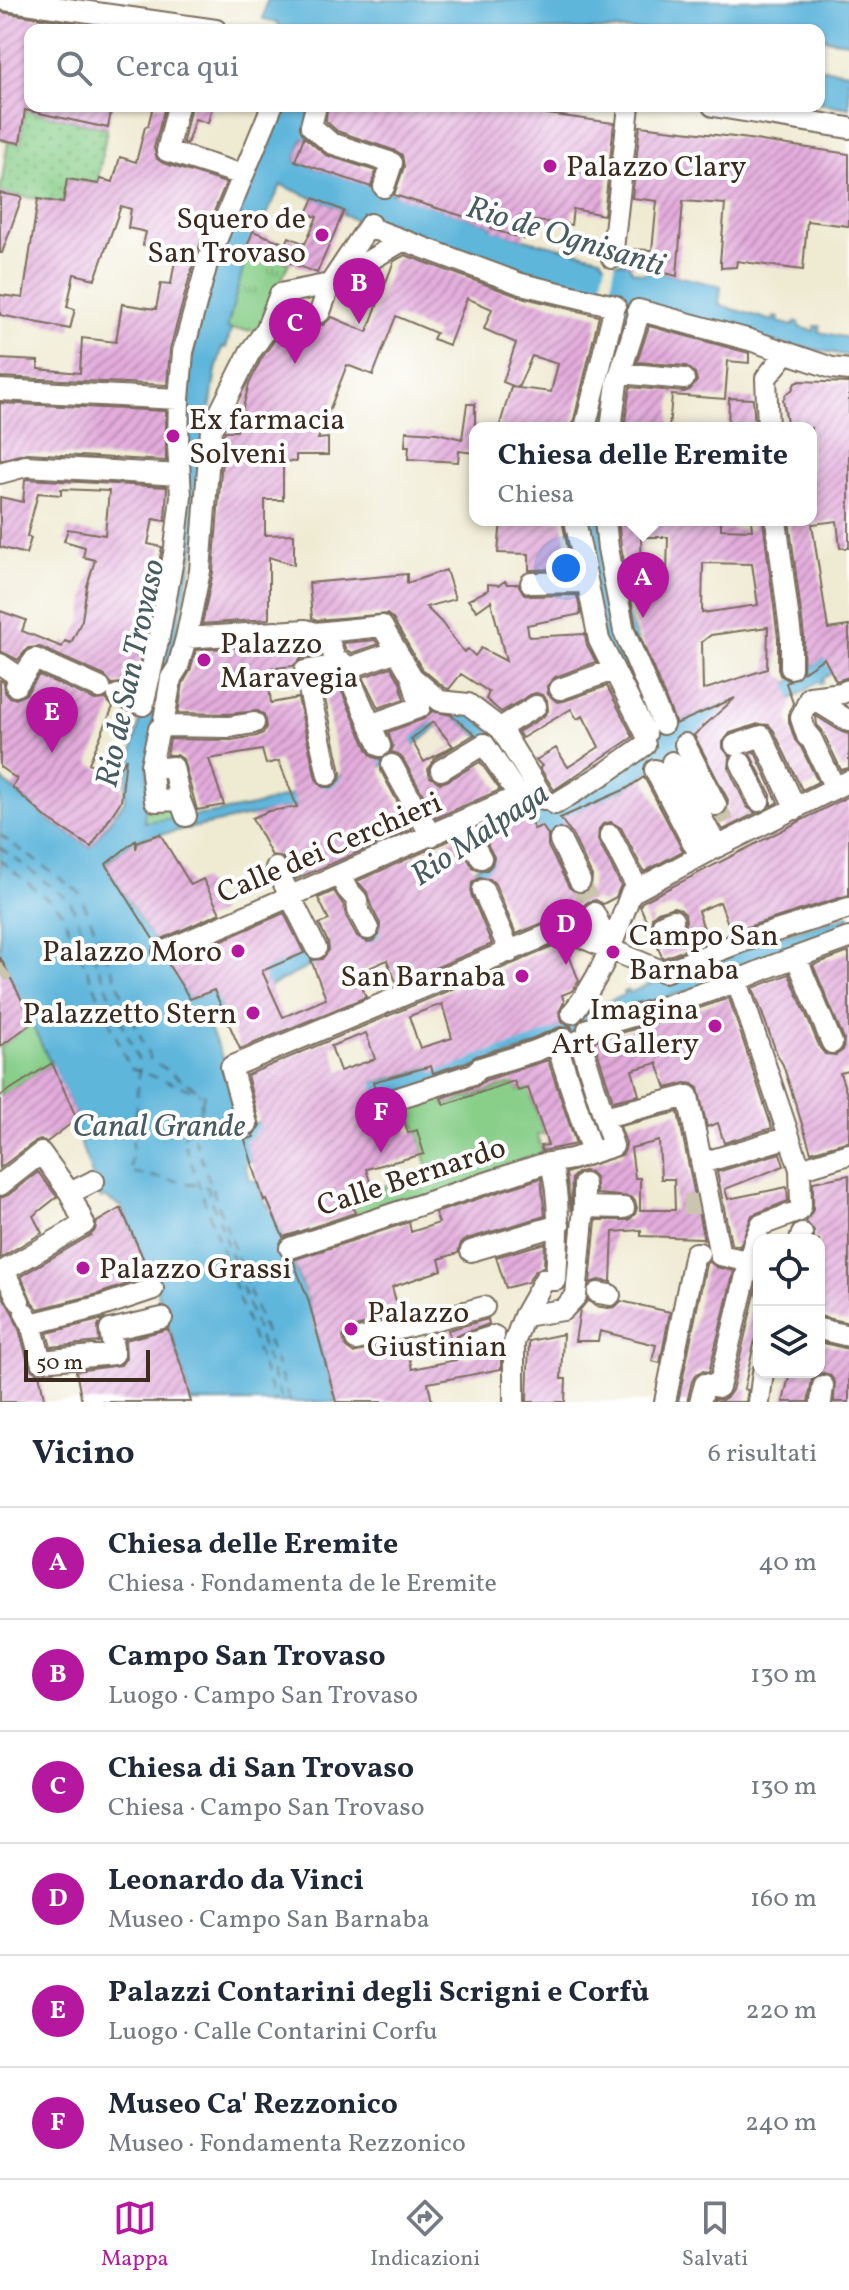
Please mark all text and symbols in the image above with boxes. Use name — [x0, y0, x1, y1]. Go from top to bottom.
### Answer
search box — [24, 24, 825, 112]
icon: search — [52, 46, 96, 90]
text: Cerca qui — [116, 47, 239, 89]
place label: Palazzo Clary — [566, 147, 747, 189]
marker: Palazzo Clary — [541, 157, 559, 175]
water label: Rio de Ognisanti — [461, 187, 671, 289]
place label: Squero de San Trovaso — [147, 199, 306, 275]
marker: Squero de San Trovaso — [313, 226, 331, 244]
pin: B — [333, 258, 385, 324]
pin: C — [269, 298, 321, 364]
place label: Ex farmacia Solveni — [189, 400, 345, 476]
popup — [469, 422, 817, 526]
marker: Ex farmacia Solveni — [164, 427, 182, 445]
text: Chiesa delle Eremite — [498, 435, 788, 477]
text: Chiesa — [498, 477, 575, 513]
your location — [546, 548, 586, 588]
pin: A — [617, 552, 669, 618]
water label: Rio de San Trovaso — [86, 555, 178, 792]
place label: Palazzo Maravegia — [220, 624, 359, 700]
marker: Palazzo Maravegia — [195, 651, 213, 669]
pin: E — [26, 687, 78, 753]
water label: Rio Malpaga — [403, 773, 559, 898]
street label: Calle dei Cerchieri — [211, 782, 449, 915]
pin: D — [540, 899, 592, 965]
place label: Campo San Barnaba — [629, 916, 779, 992]
place label: Palazzo Moro — [42, 932, 222, 974]
marker: Palazzo Moro — [229, 942, 247, 960]
marker: Campo San Barnaba — [604, 943, 622, 961]
place label: San Barnaba — [340, 957, 506, 999]
marker: San Barnaba — [513, 967, 531, 985]
place label: Imagina Art Gallery — [551, 990, 699, 1066]
place label: Palazzetto Stern — [23, 994, 237, 1036]
marker: Palazzetto Stern — [244, 1004, 262, 1022]
marker: Imagina Art Gallery — [706, 1017, 724, 1035]
pin: F — [355, 1087, 407, 1153]
water label: Canal Grande — [73, 1106, 246, 1150]
street label: Calle Bernardo — [312, 1128, 512, 1228]
map controls — [753, 1234, 825, 1378]
button: locate — [753, 1234, 825, 1306]
place label: Palazzo Grassi — [99, 1249, 291, 1291]
marker: Palazzo Grassi — [74, 1259, 92, 1277]
place label: Palazzo Giustinian — [367, 1293, 507, 1369]
button: layers — [753, 1306, 825, 1378]
marker: Palazzo Giustinian — [342, 1320, 360, 1338]
scale bar — [24, 1346, 150, 1382]
text: 50 m — [36, 1348, 83, 1379]
text: Vicino — [32, 1431, 135, 1478]
text: 6 risultati — [708, 1436, 817, 1472]
text: Chiesa delle Eremite — [108, 1524, 398, 1566]
text: A — [49, 1545, 67, 1581]
text: 40 m — [758, 1545, 817, 1581]
text: Chiesa · Fondamenta de le Eremite — [108, 1566, 497, 1602]
text: Campo San Trovaso — [108, 1636, 386, 1678]
text: B — [49, 1657, 67, 1693]
text: 130 m — [750, 1657, 817, 1693]
text: Luogo · Campo San Trovaso — [108, 1678, 418, 1714]
text: Chiesa di San Trovaso — [108, 1748, 414, 1790]
text: C — [50, 1769, 66, 1805]
text: 130 m — [750, 1769, 817, 1805]
text: Chiesa · Campo San Trovaso — [108, 1790, 425, 1826]
text: Leonardo da Vinci — [108, 1860, 364, 1902]
text: D — [48, 1881, 68, 1917]
text: 160 m — [750, 1881, 817, 1917]
text: Museo · Campo San Barnaba — [108, 1902, 430, 1938]
text: Palazzi Contarini degli Scrigni e Corfù — [108, 1972, 649, 2014]
text: E — [50, 1993, 66, 2029]
text: 220 m — [745, 1993, 817, 2029]
text: Luogo · Calle Contarini Corfu — [108, 2014, 438, 2050]
text: Museo Ca' Rezzonico — [108, 2084, 398, 2126]
text: F — [50, 2105, 66, 2141]
text: 240 m — [745, 2105, 817, 2141]
text: Museo · Fondamenta Rezzonico — [108, 2126, 466, 2162]
tab: Mappa — [101, 2196, 168, 2275]
tab: Indicazioni — [370, 2196, 480, 2275]
tab: Salvati — [682, 2196, 748, 2275]

